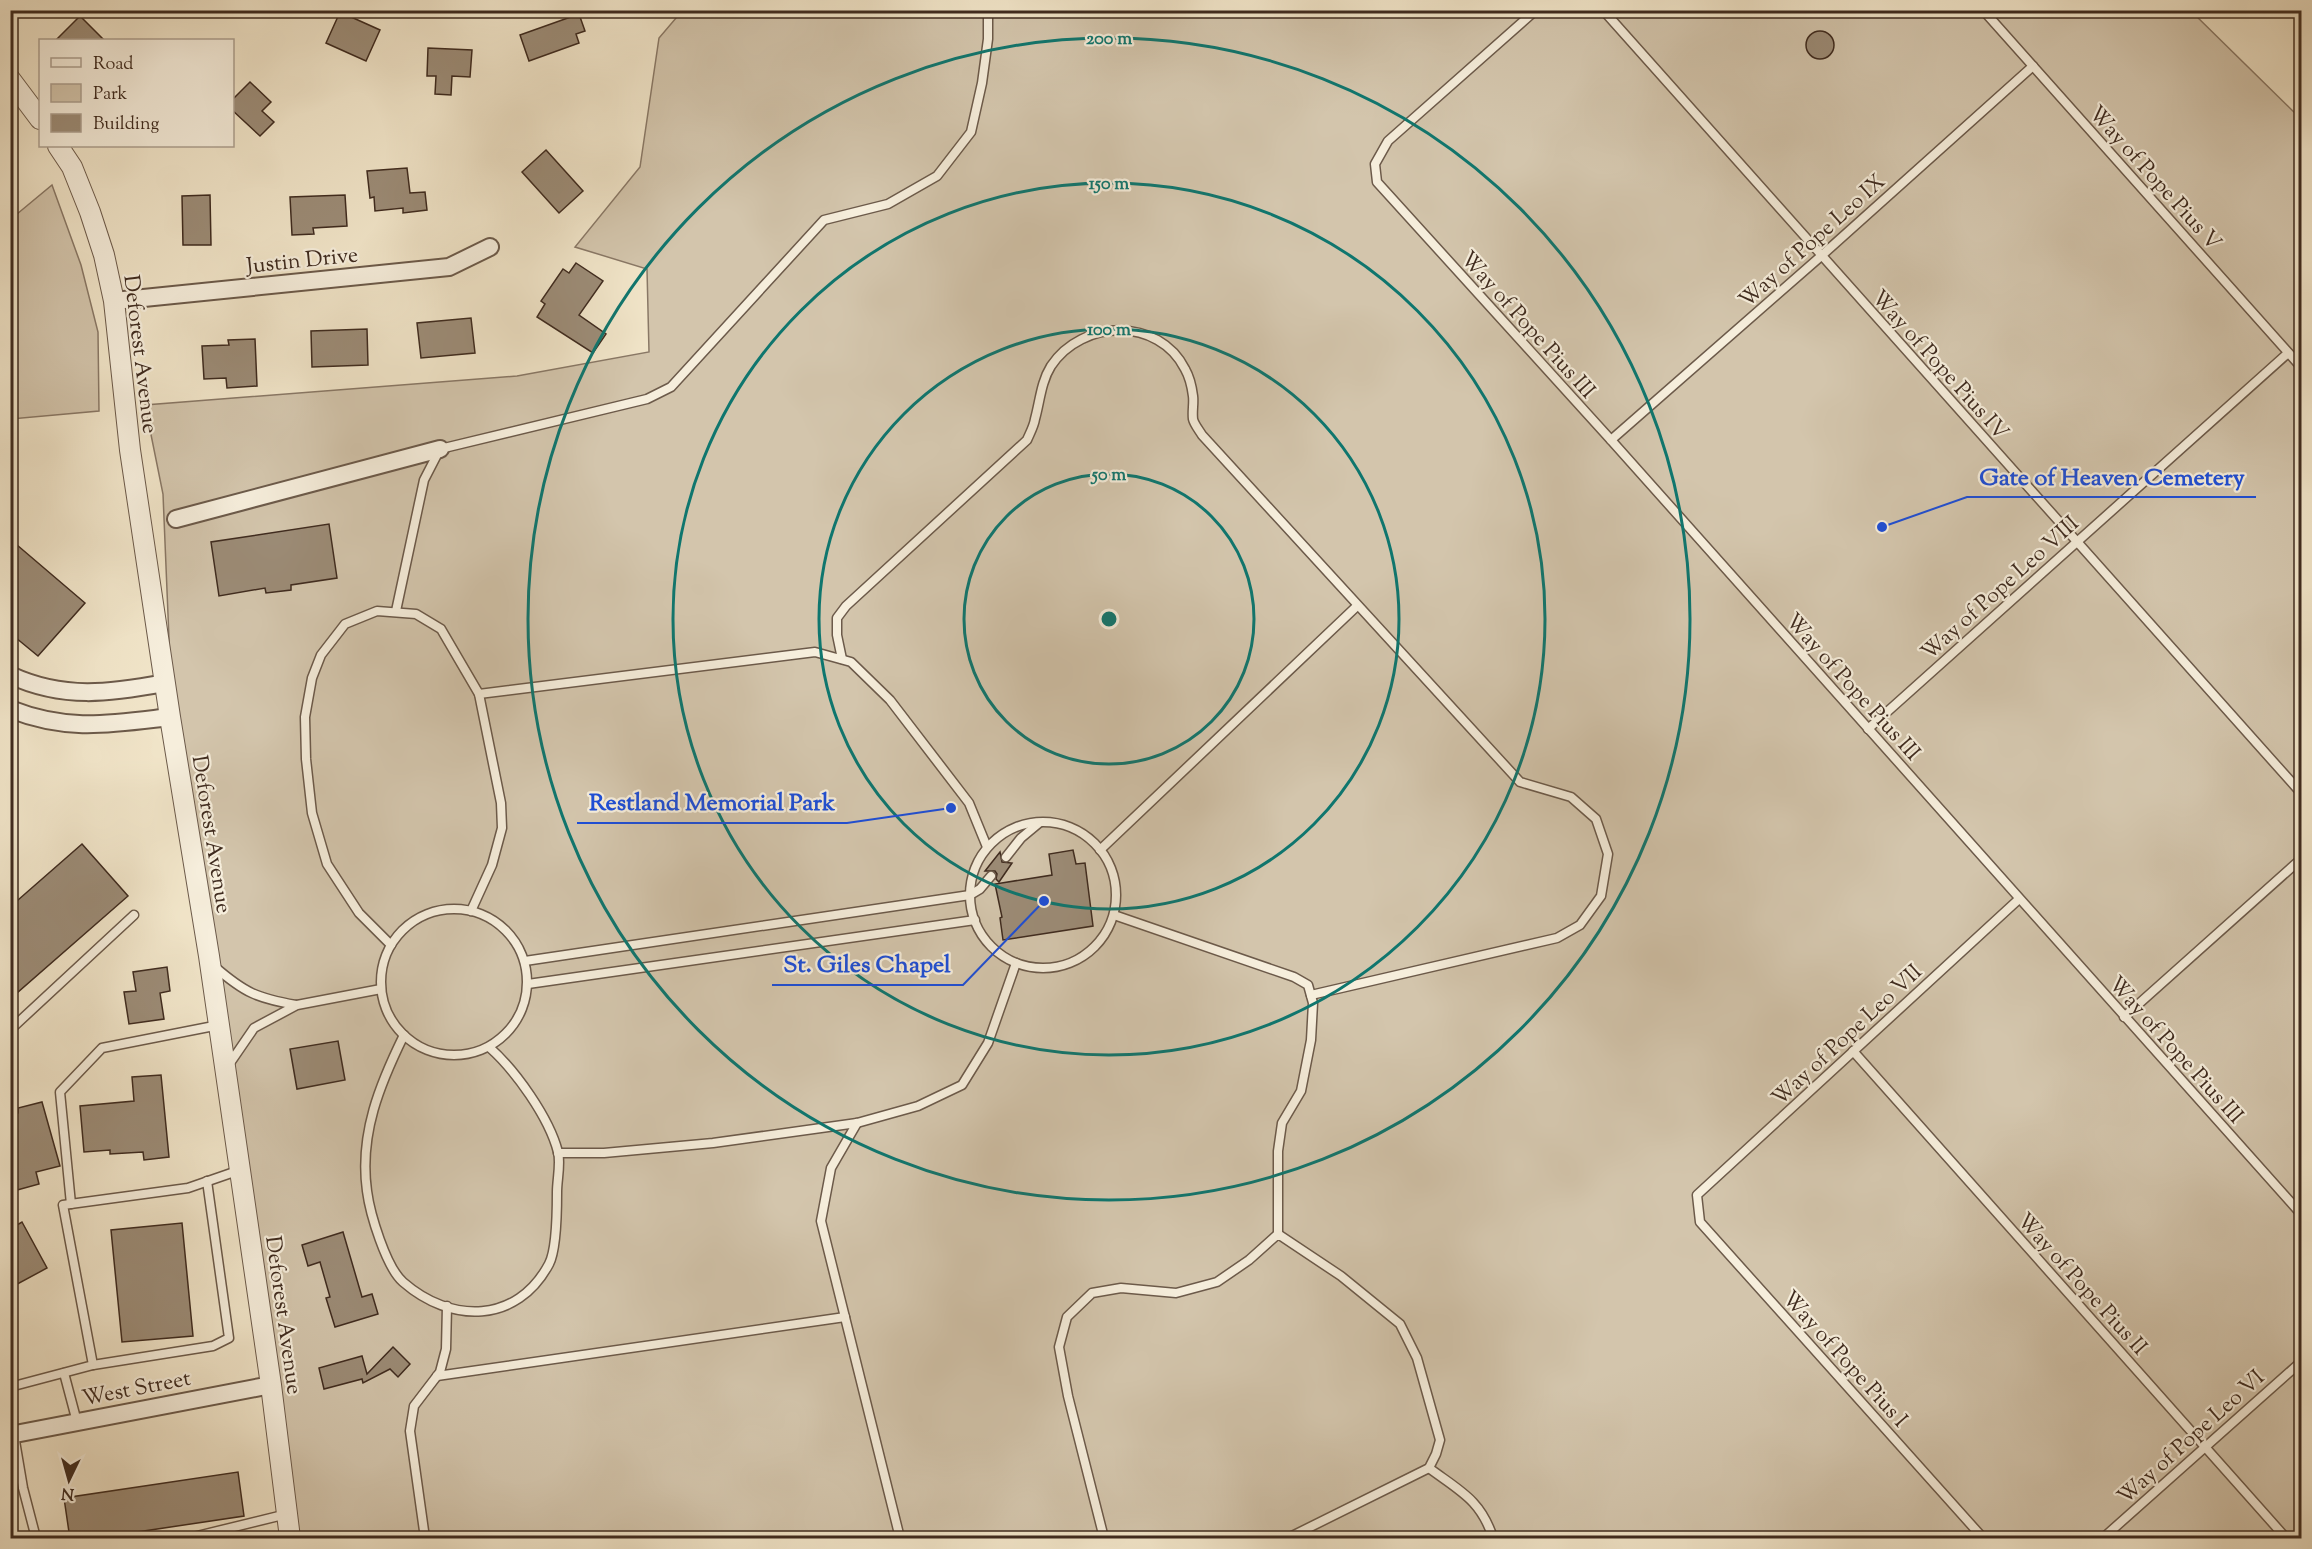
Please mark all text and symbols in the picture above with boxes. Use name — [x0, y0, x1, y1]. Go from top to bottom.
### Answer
text: 200 m — [1086, 27, 1132, 53]
legend — [39, 39, 234, 147]
text: Road — [93, 52, 133, 78]
text: Park — [93, 82, 128, 108]
street label: Way of Pope Pius V — [2080, 99, 2228, 259]
text: Building — [93, 112, 159, 138]
street label: Way of Pope Leo IX — [1733, 167, 1894, 317]
text: 150 m — [1089, 172, 1129, 198]
street label: Justin Drive — [244, 240, 360, 284]
street label: Way of Pope Pius III — [1452, 245, 1602, 407]
street label: Deforest Avenue — [113, 273, 165, 436]
street label: Way of Pope Pius IV — [1862, 284, 2015, 448]
text: 100 m — [1087, 318, 1131, 344]
callout: Gate of Heaven Cemetery — [1967, 455, 2256, 497]
text: Gate of Heaven Cemetery — [1979, 462, 2245, 496]
text: 50 m — [1090, 463, 1126, 489]
street label: Way of Pope Leo VIII — [1915, 509, 2087, 669]
street label: Way of Pope Pius III — [1777, 607, 1927, 769]
centre of rings — [1099, 609, 1119, 629]
street label: Deforest Avenue — [182, 753, 238, 916]
callout: Restland Memorial Park — [577, 781, 847, 823]
text: Restland Memorial Park — [589, 787, 836, 821]
callout: St. Giles Chapel — [772, 943, 963, 985]
text: St. Giles Chapel — [783, 949, 951, 983]
street label: Way of Pope Leo VII — [1766, 958, 1931, 1115]
street label: Way of Pope Pius III — [2100, 970, 2250, 1132]
street label: Way of Pope Pius II — [2008, 1207, 2154, 1363]
street label: Deforest Avenue — [255, 1234, 309, 1397]
street label: Way of Pope Pius I — [1773, 1284, 1914, 1436]
street label: Way of Pope Leo VI — [2111, 1363, 2273, 1513]
street label: West Street — [79, 1364, 194, 1416]
north arrow — [39, 1450, 99, 1510]
text: N — [60, 1480, 75, 1504]

